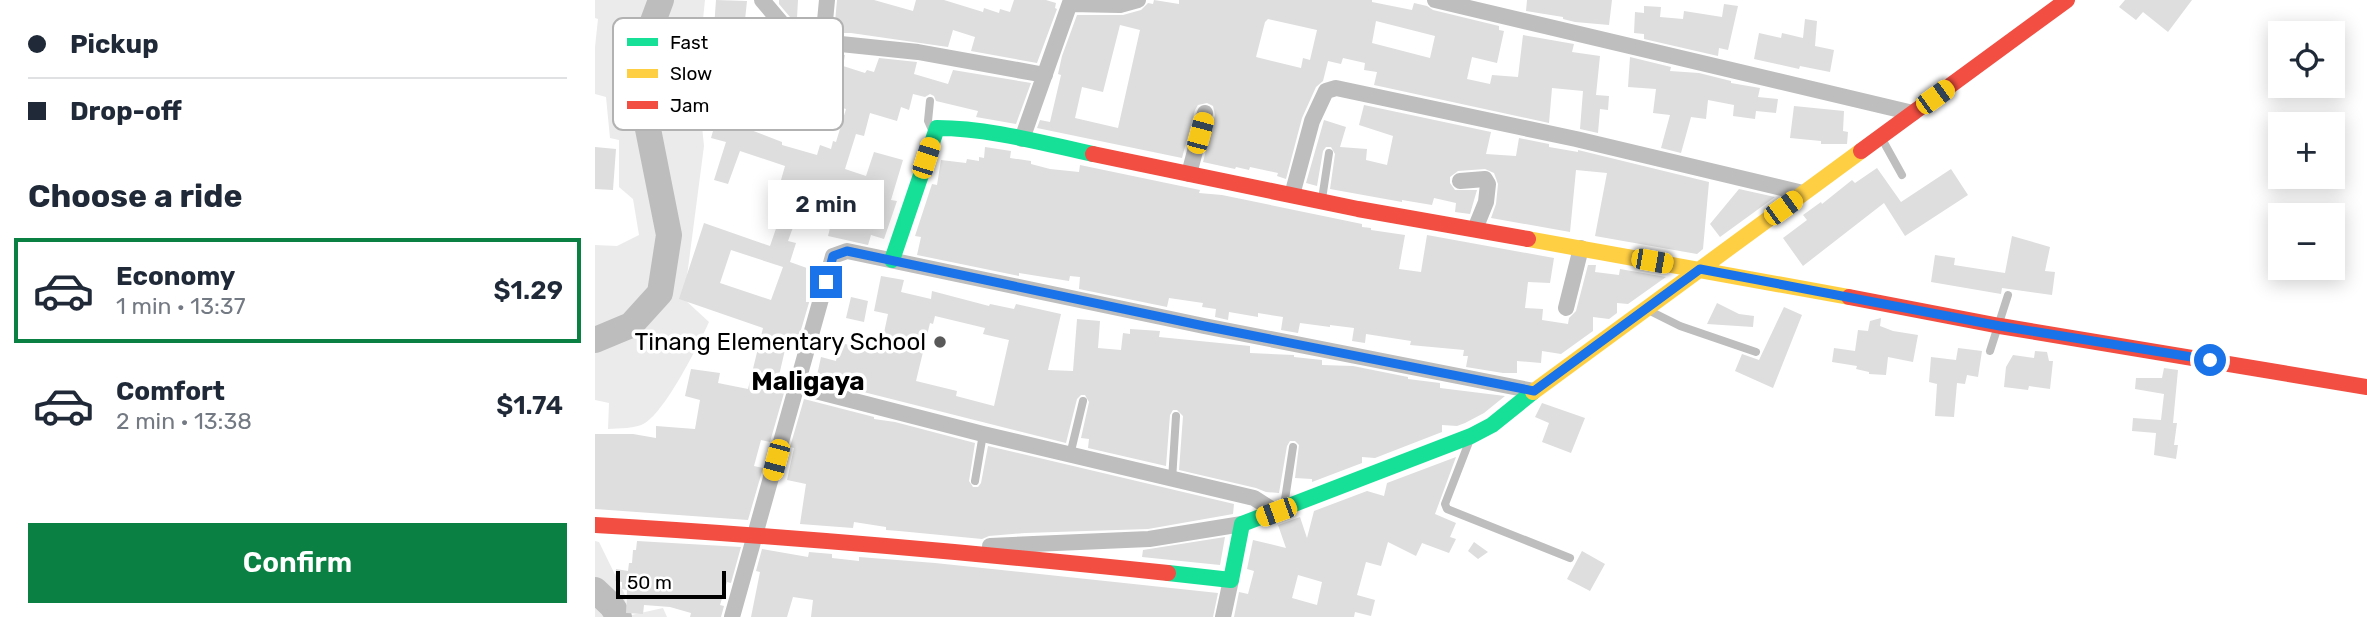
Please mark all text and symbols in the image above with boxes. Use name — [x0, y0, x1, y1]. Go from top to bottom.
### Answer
legend — [613, 18, 843, 130]
map controls — [2268, 21, 2345, 280]
button: locate — [2268, 21, 2345, 98]
text: Pickup — [70, 29, 159, 60]
text: Fast — [670, 31, 709, 54]
text: Slow — [670, 62, 712, 85]
car — [1912, 76, 1959, 118]
text: Jam — [670, 94, 709, 117]
text: Drop-off — [70, 96, 182, 127]
car — [1185, 110, 1216, 156]
button: + — [2268, 112, 2345, 189]
car — [910, 135, 943, 181]
text: Choose a ride — [28, 177, 242, 215]
callout: 2 min — [768, 180, 884, 230]
car — [1760, 187, 1807, 229]
text: 2 min — [795, 190, 857, 218]
button: − — [2268, 203, 2345, 280]
car — [1630, 247, 1675, 275]
icon: car — [32, 259, 95, 322]
text: Economy — [116, 261, 235, 292]
route end — [810, 266, 842, 298]
text: $1.29 — [494, 275, 563, 306]
text: 1 min · 13:37 — [116, 292, 245, 320]
place label: Tinang Elementary School — [634, 328, 926, 356]
marker: Tinang Elementary School — [932, 334, 948, 350]
route start — [2194, 344, 2226, 376]
district label: Maligaya — [751, 366, 865, 397]
icon: car — [32, 374, 95, 437]
text: Comfort — [116, 376, 225, 407]
text: $1.74 — [496, 390, 563, 421]
text: 2 min · 13:38 — [116, 407, 252, 435]
car — [761, 437, 792, 483]
car — [1253, 495, 1300, 529]
button: Confirm — [28, 523, 567, 603]
scale bar — [616, 568, 726, 600]
text: 50 m — [627, 571, 672, 594]

